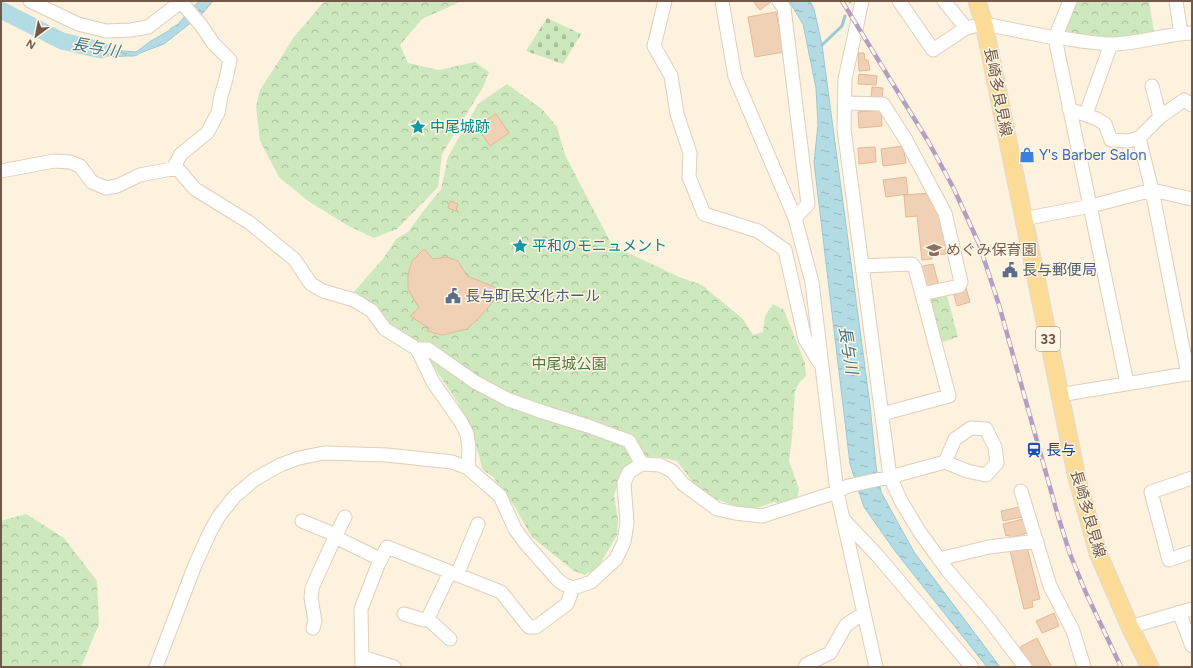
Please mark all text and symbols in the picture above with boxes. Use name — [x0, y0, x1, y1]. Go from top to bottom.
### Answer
north arrow — [16, 16, 56, 56]
water label: 長与川 — [71, 34, 123, 61]
text: N — [24, 36, 38, 52]
street label: 長崎多良見線 — [981, 46, 1015, 138]
place icon: 中尾城跡 — [409, 118, 427, 136]
place label: 中尾城跡 — [430, 118, 490, 136]
shop icon: Y's Barber Salon — [1018, 146, 1036, 164]
place label: Y's Barber Salon — [1039, 146, 1147, 164]
place icon: 平和のモニュメント — [511, 237, 529, 255]
place label: 平和のモニュメント — [532, 237, 667, 255]
school or university icon: めぐみ保育園 — [925, 241, 943, 259]
place label: めぐみ保育園 — [946, 241, 1036, 259]
public building icon: 長与郵便局 — [1001, 261, 1019, 279]
place label: 長与郵便局 — [1022, 261, 1097, 279]
public building icon: 長与町民文化ホール — [444, 287, 462, 305]
place label: 長与町民文化ホール — [465, 287, 600, 305]
water label: 長与川 — [835, 325, 862, 377]
road number: 33 — [1036, 327, 1060, 351]
park label: 中尾城公園 — [531, 355, 607, 373]
station icon: 長与 — [1025, 441, 1043, 459]
place label: 長与 — [1046, 441, 1076, 459]
street label: 長崎多良見線 — [1067, 468, 1109, 560]

